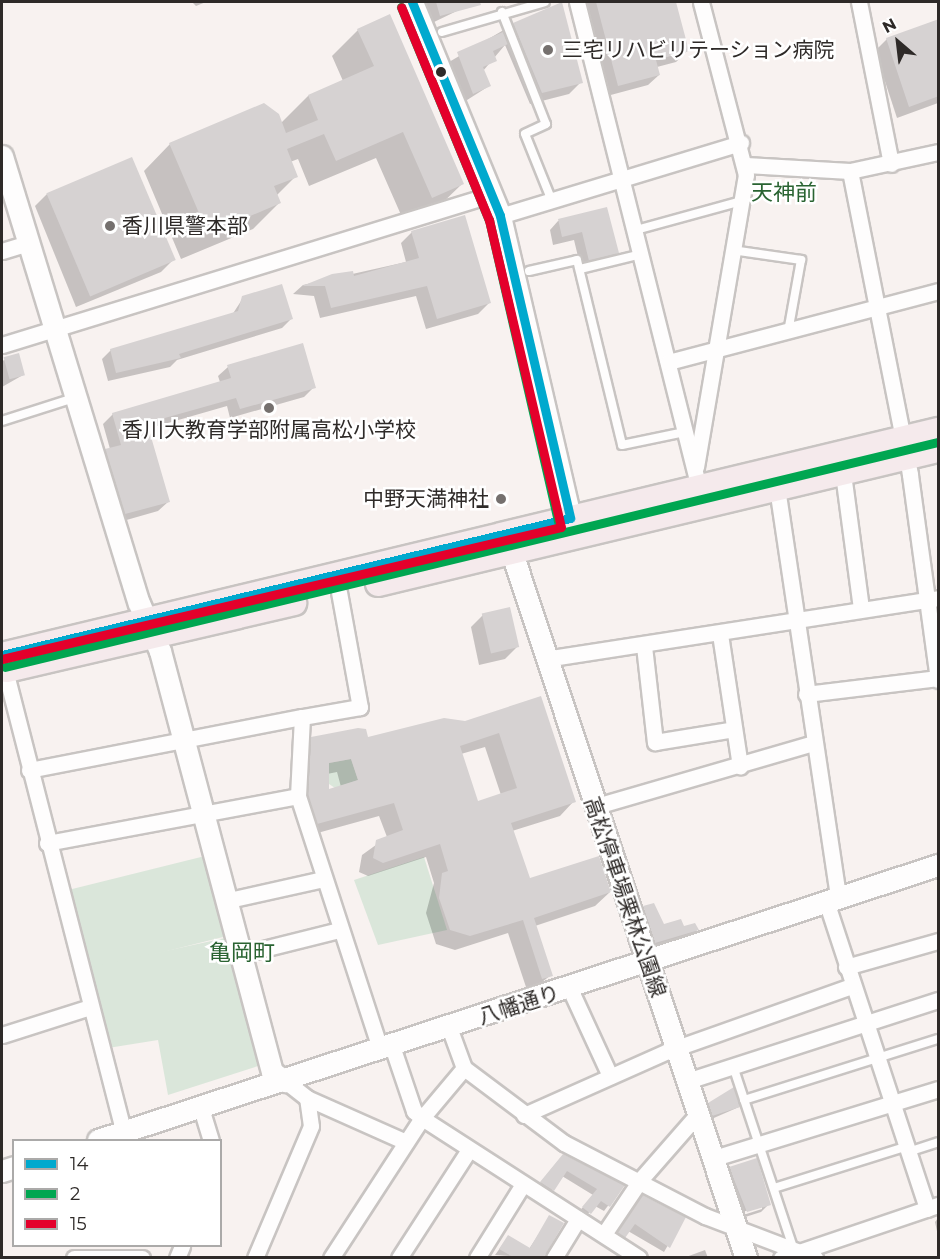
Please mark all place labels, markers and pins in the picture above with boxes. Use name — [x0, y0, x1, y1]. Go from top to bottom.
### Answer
place label: 三宅リハビリテーション病院 — [562, 37, 835, 63]
marker: 三宅リハビリテーション病院 — [539, 41, 557, 59]
unlabelled marker — [435, 66, 447, 78]
place label: 香川県警本部 — [122, 213, 248, 239]
marker: 香川県警本部 — [103, 219, 117, 233]
marker: 香川大教育学部附属高松小学校 — [262, 401, 276, 415]
place label: 香川大教育学部附属高松小学校 — [122, 417, 416, 443]
place label: 中野天満神社 — [363, 486, 489, 512]
marker: 中野天満神社 — [494, 492, 508, 506]

